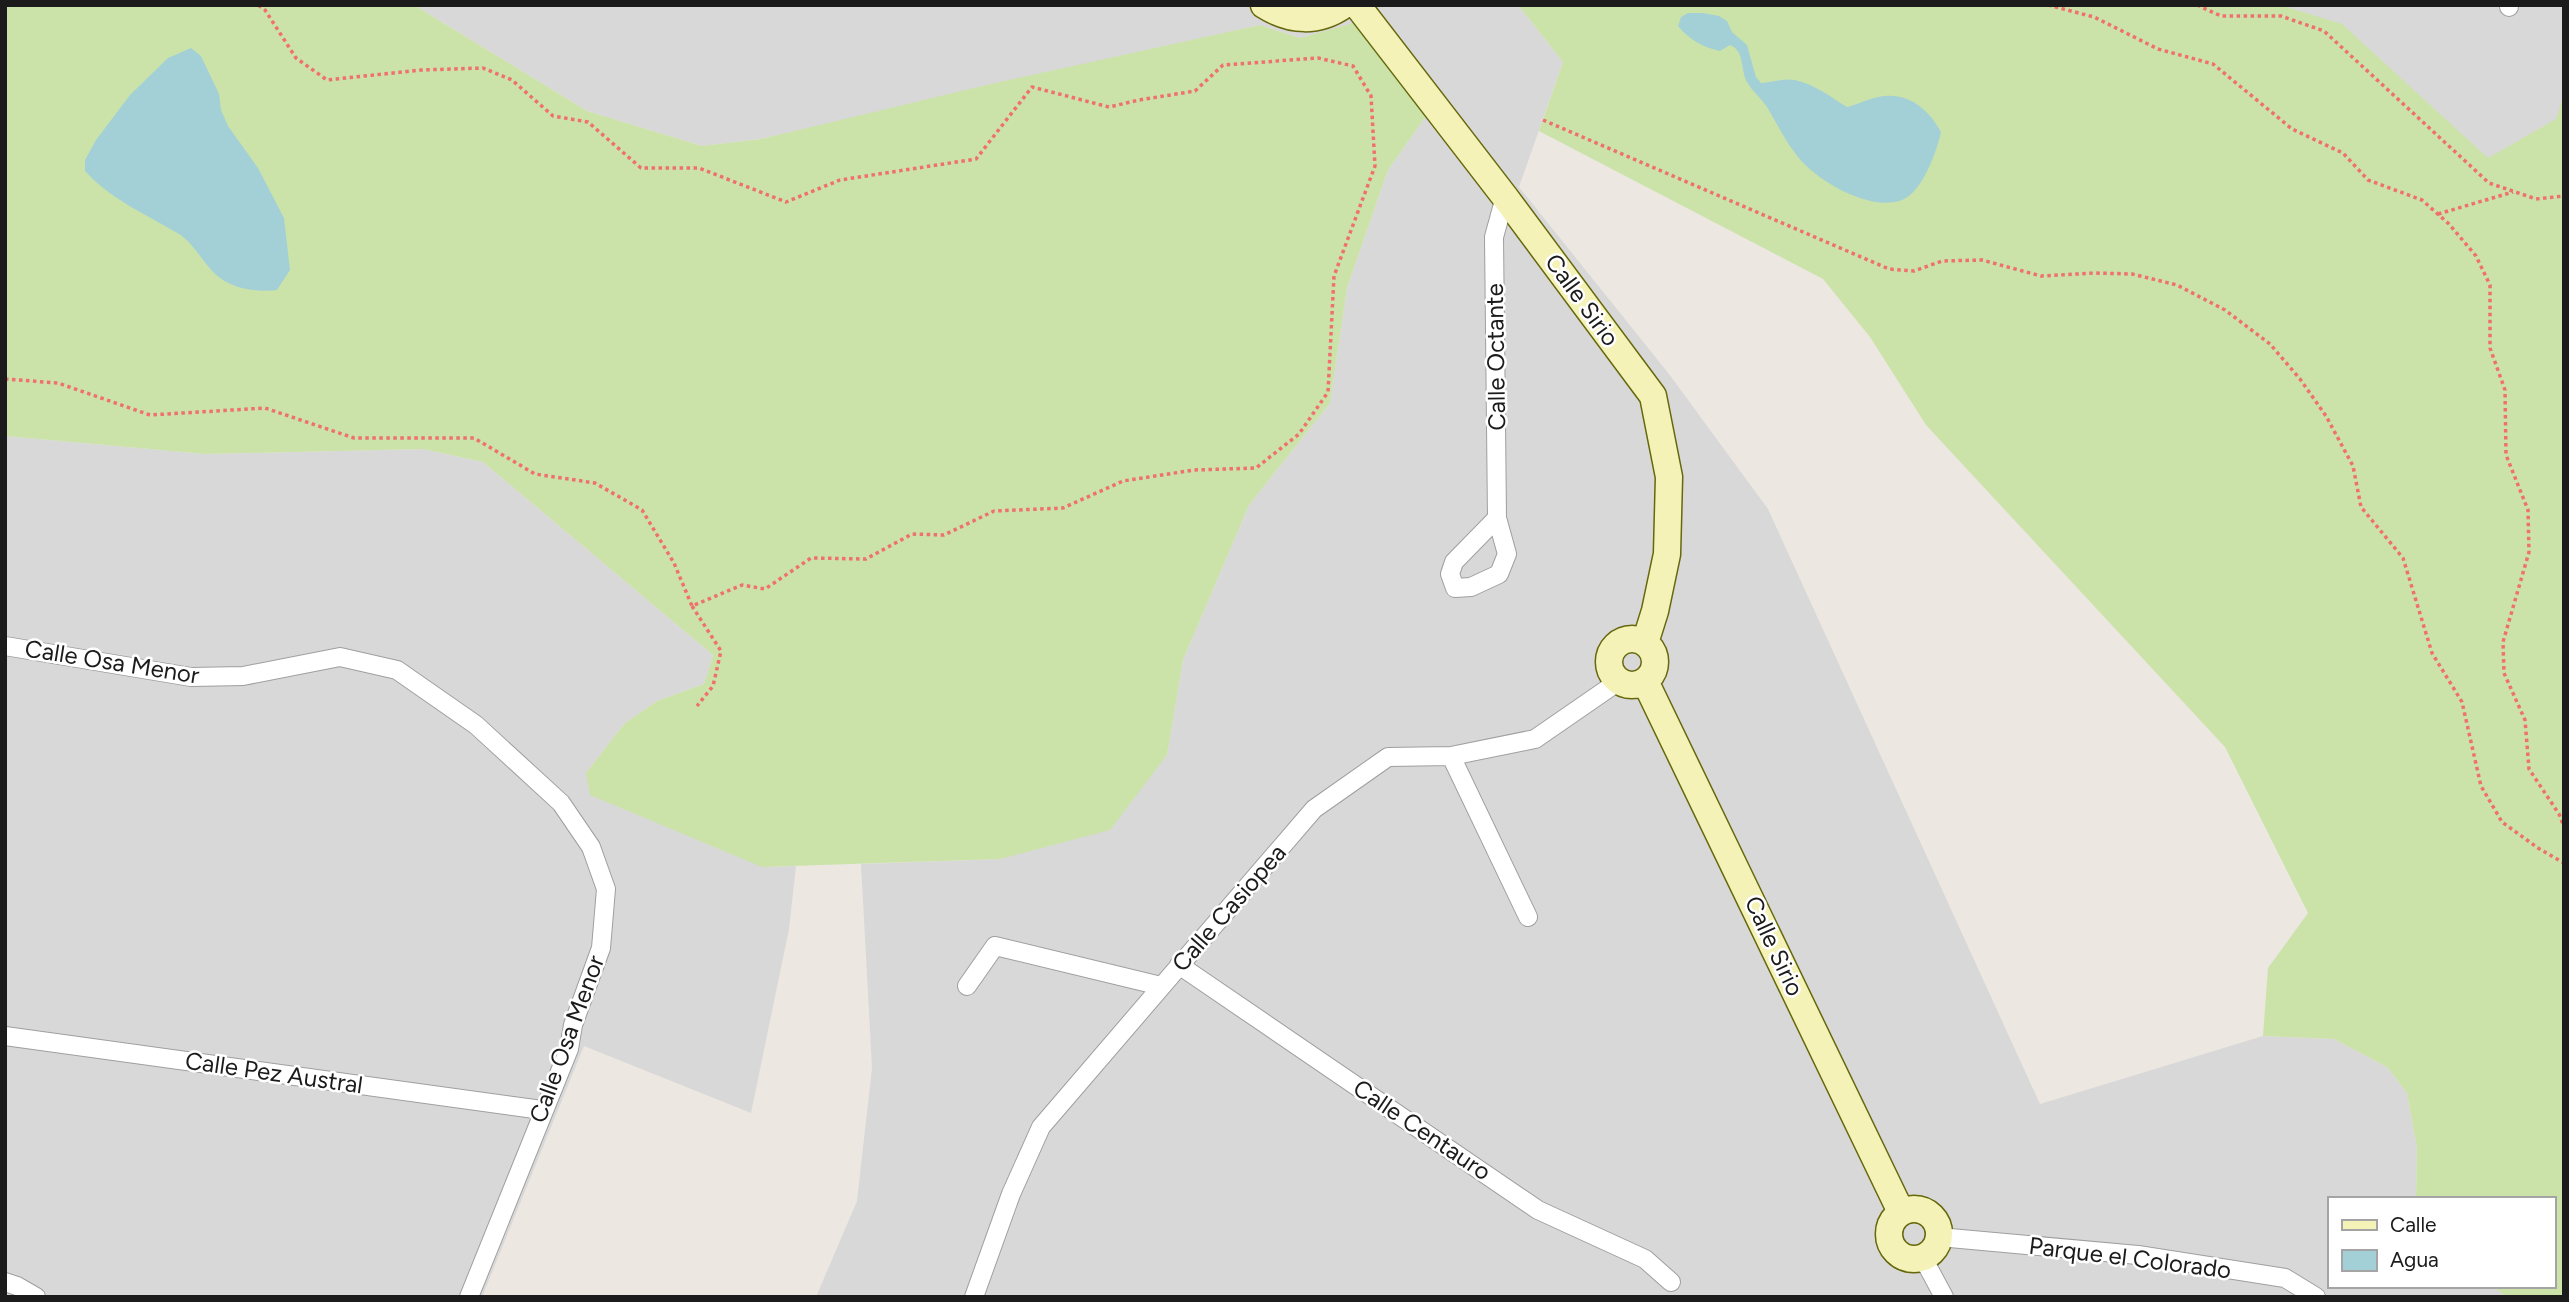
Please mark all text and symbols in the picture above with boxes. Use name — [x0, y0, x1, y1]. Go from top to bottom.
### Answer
street label: Calle Sirio — [1539, 248, 1626, 352]
street label: Calle Octante — [1480, 283, 1511, 431]
street label: Calle Osa Menor — [23, 633, 201, 690]
street label: Calle Casiopea — [1166, 838, 1292, 977]
street label: Calle Sirio — [1739, 891, 1810, 1000]
street label: Calle Osa Menor — [523, 951, 610, 1126]
street label: Calle Pez Austral — [183, 1046, 365, 1099]
street label: Calle Centauro — [1348, 1073, 1497, 1186]
legend — [2328, 1197, 2555, 1288]
text: Calle — [2390, 1212, 2437, 1237]
street label: Parque el Colorado — [2027, 1231, 2233, 1284]
text: Agua — [2390, 1247, 2439, 1272]

